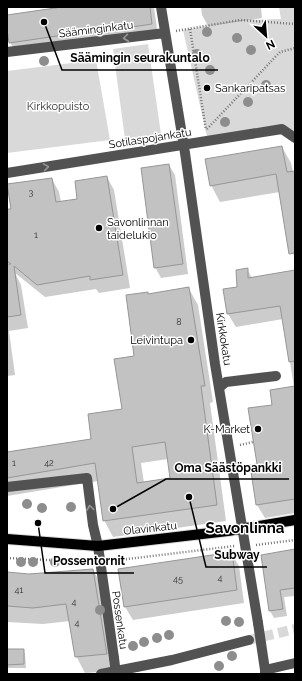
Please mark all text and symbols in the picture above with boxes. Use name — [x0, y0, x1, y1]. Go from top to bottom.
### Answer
north arrow — [246, 16, 286, 56]
street label: Sääminginkatu — [58, 18, 134, 41]
one-way arrow — [123, 33, 129, 42]
text: N — [264, 37, 277, 52]
callout: Säämingin seurakuntalo — [62, 46, 218, 70]
text: Säämingin seurakuntalo — [70, 51, 210, 65]
place label: Sankaripatsas — [215, 82, 285, 95]
marker: Sankaripatsas — [202, 83, 212, 93]
park label: Kirkkopuisto — [27, 100, 90, 113]
street label: Sotilaspojankatu — [108, 126, 192, 151]
one-way arrow — [42, 163, 49, 172]
house number: 3 — [29, 187, 34, 197]
place label: Savonlinnan taidelukio — [107, 216, 169, 242]
marker: Savonlinnan taidelukio — [94, 223, 104, 233]
house number: 1 — [34, 230, 38, 240]
street label: Kirkkokatu — [213, 312, 234, 366]
house number: 8 — [176, 317, 182, 327]
place label: Leivintupa — [130, 334, 183, 347]
marker: Leivintupa — [186, 335, 196, 345]
place label: K-Market — [203, 423, 250, 436]
marker: K-Market — [253, 424, 263, 434]
callout: Oma Säästöpankki — [166, 455, 289, 479]
house number: 1 — [12, 458, 16, 468]
house number: 42 — [44, 458, 54, 468]
text: Oma Säästöpankki — [175, 461, 281, 475]
one-way arrow — [86, 505, 95, 511]
street label: Olavinkatu — [123, 519, 177, 538]
district label: Savonlinna — [206, 519, 285, 537]
callout: Subway — [206, 543, 267, 567]
text: Subway — [214, 548, 260, 562]
callout: Possentornit — [45, 549, 134, 573]
text: Possentornit — [53, 554, 126, 568]
house number: 4 — [218, 573, 223, 583]
house number: 45 — [173, 574, 183, 584]
house number: 41 — [15, 585, 24, 595]
street label: Possenkatu — [109, 590, 130, 650]
house number: 4 — [72, 597, 77, 607]
house number: 4 — [75, 618, 80, 628]

